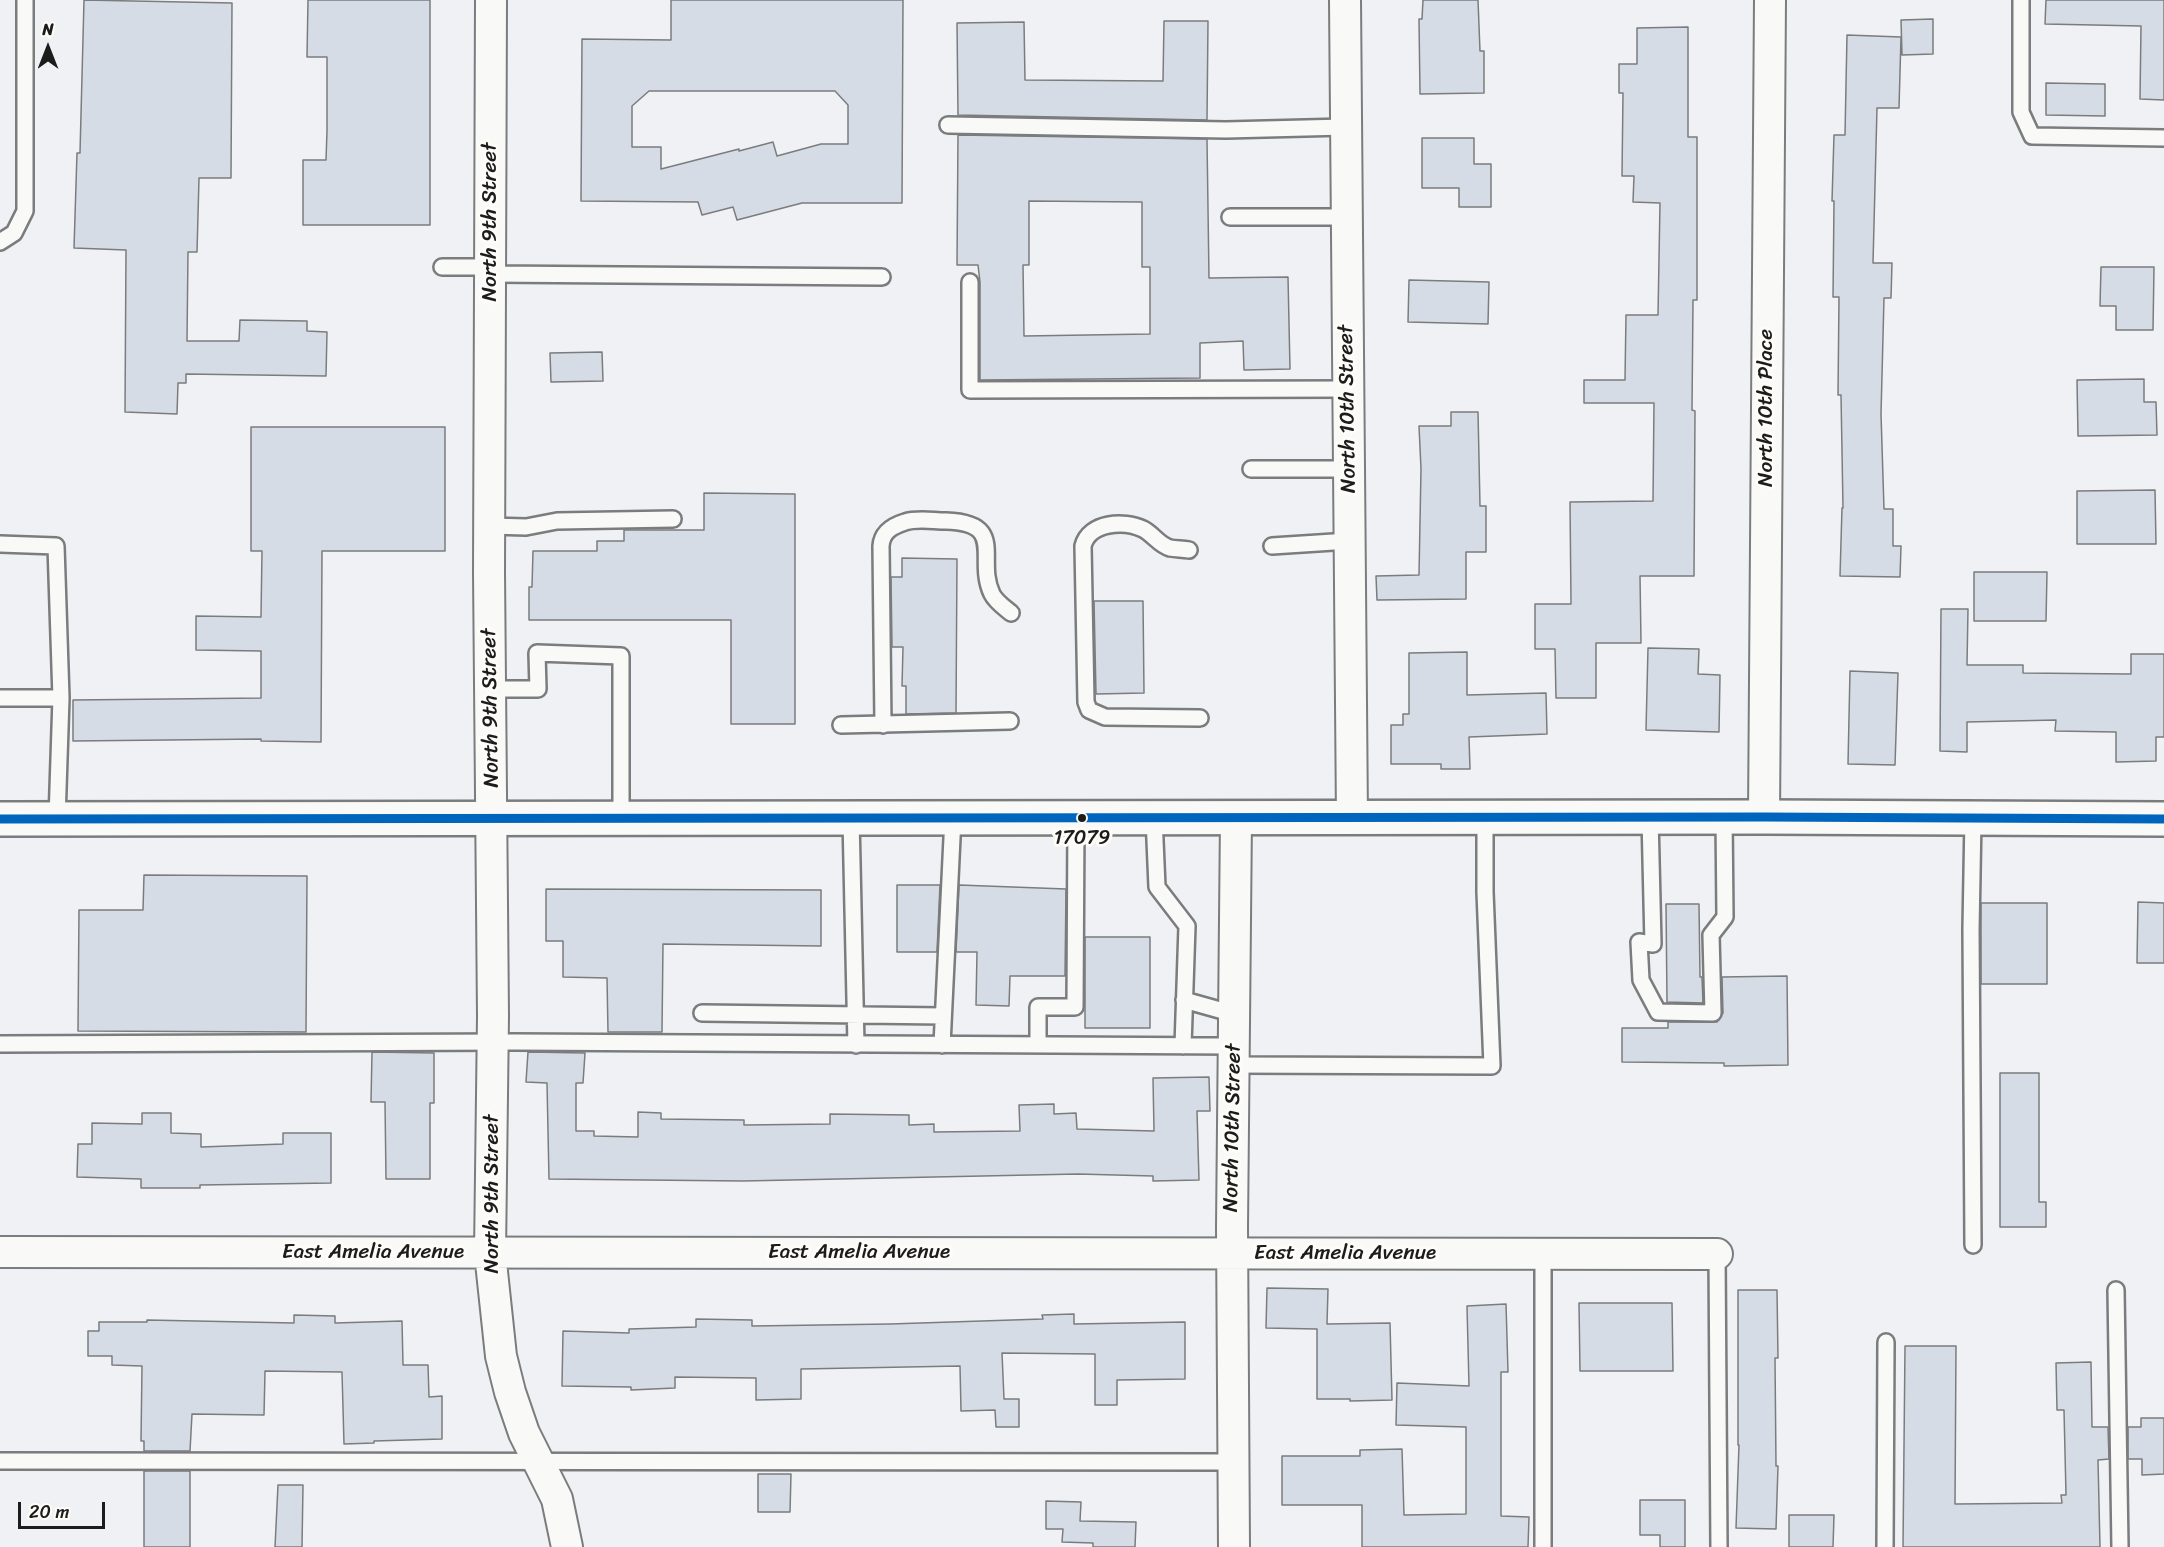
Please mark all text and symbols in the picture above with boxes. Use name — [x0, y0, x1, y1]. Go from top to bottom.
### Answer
text: N — [42, 15, 54, 44]
north arrow — [18, 18, 78, 78]
street label: North 9th Street — [478, 142, 504, 302]
street label: North 10th Street — [1334, 325, 1362, 493]
street label: North 10th Place — [1754, 329, 1780, 487]
street label: North 9th Street — [477, 628, 505, 788]
marker: 17079 — [1076, 812, 1088, 824]
place label: 17079 — [1054, 827, 1110, 851]
street label: North 10th Street — [1219, 1044, 1247, 1212]
street label: North 9th Street — [480, 1114, 506, 1274]
street label: East Amelia Avenue — [282, 1240, 464, 1266]
street label: East Amelia Avenue — [768, 1240, 950, 1266]
street label: East Amelia Avenue — [1254, 1241, 1436, 1267]
scale bar — [21, 1490, 108, 1528]
text: 20 m — [29, 1496, 69, 1528]

